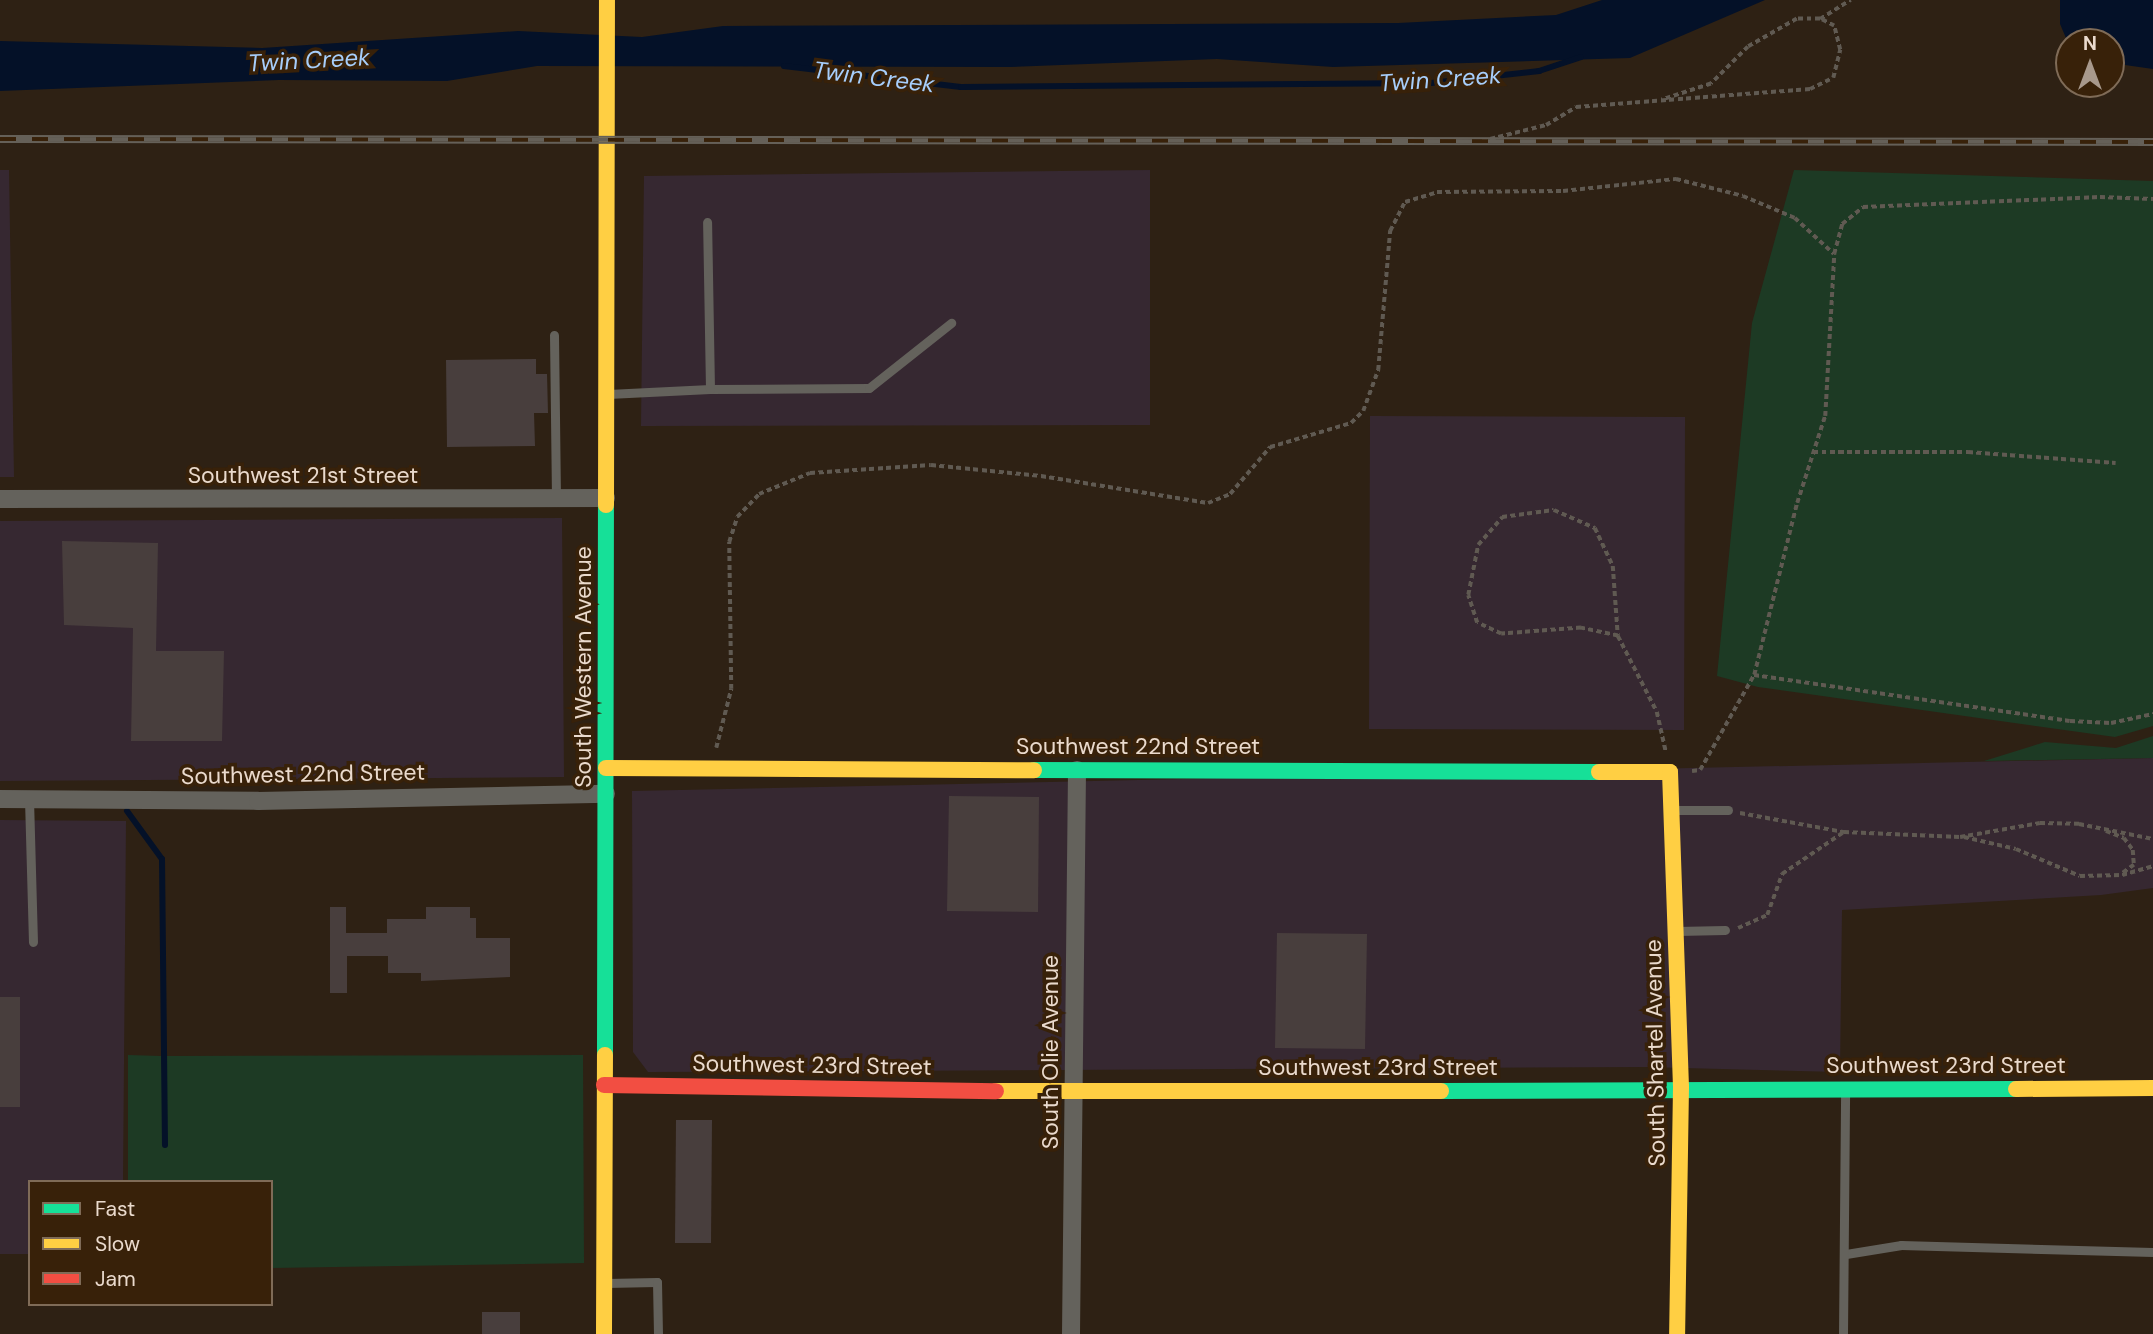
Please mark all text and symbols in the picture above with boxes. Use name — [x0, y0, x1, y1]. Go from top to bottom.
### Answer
north arrow — [2055, 28, 2125, 98]
text: N — [2083, 31, 2097, 56]
water label: Twin Creek — [247, 42, 371, 78]
water label: Twin Creek — [811, 55, 937, 99]
water label: Twin Creek — [1378, 60, 1502, 98]
street label: Southwest 21st Street — [188, 461, 418, 489]
street label: South Western Avenue — [569, 546, 597, 788]
street label: Southwest 22nd Street — [1016, 732, 1260, 760]
street label: Southwest 22nd Street — [181, 758, 425, 790]
street label: South Shartel Avenue — [1639, 939, 1671, 1167]
street label: South Olie Avenue — [1036, 955, 1064, 1149]
street label: Southwest 23rd Street — [692, 1049, 932, 1081]
street label: Southwest 23rd Street — [1826, 1051, 2066, 1079]
street label: Southwest 23rd Street — [1258, 1053, 1498, 1081]
legend — [28, 1180, 273, 1306]
text: Fast — [95, 1195, 135, 1223]
text: Slow — [95, 1230, 140, 1258]
text: Jam — [95, 1265, 136, 1293]

